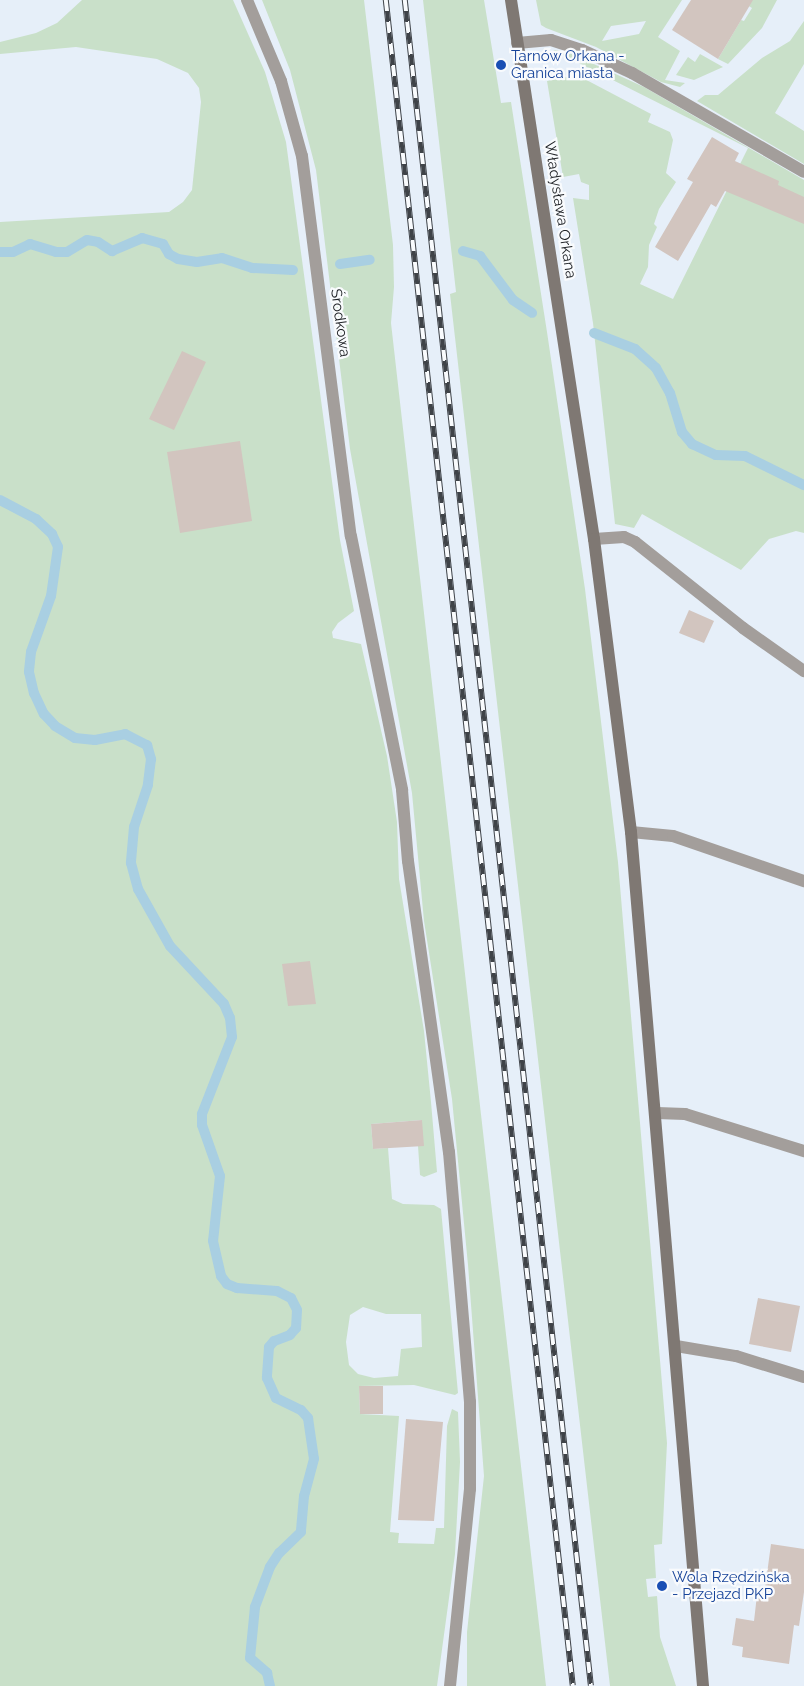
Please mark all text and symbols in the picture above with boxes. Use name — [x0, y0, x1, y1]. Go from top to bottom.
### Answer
place label: Tarnów Orkana - Granica miasta — [511, 47, 625, 82]
marker: Tarnów Orkana - Granica miasta — [495, 59, 507, 71]
street label: Władysława Orkana — [540, 140, 580, 280]
street label: Środkowa — [326, 288, 354, 358]
place label: Wola Rzędzińska - Przejazd PKP — [672, 1568, 790, 1603]
marker: Wola Rzędzińska - Przejazd PKP — [656, 1580, 668, 1592]

